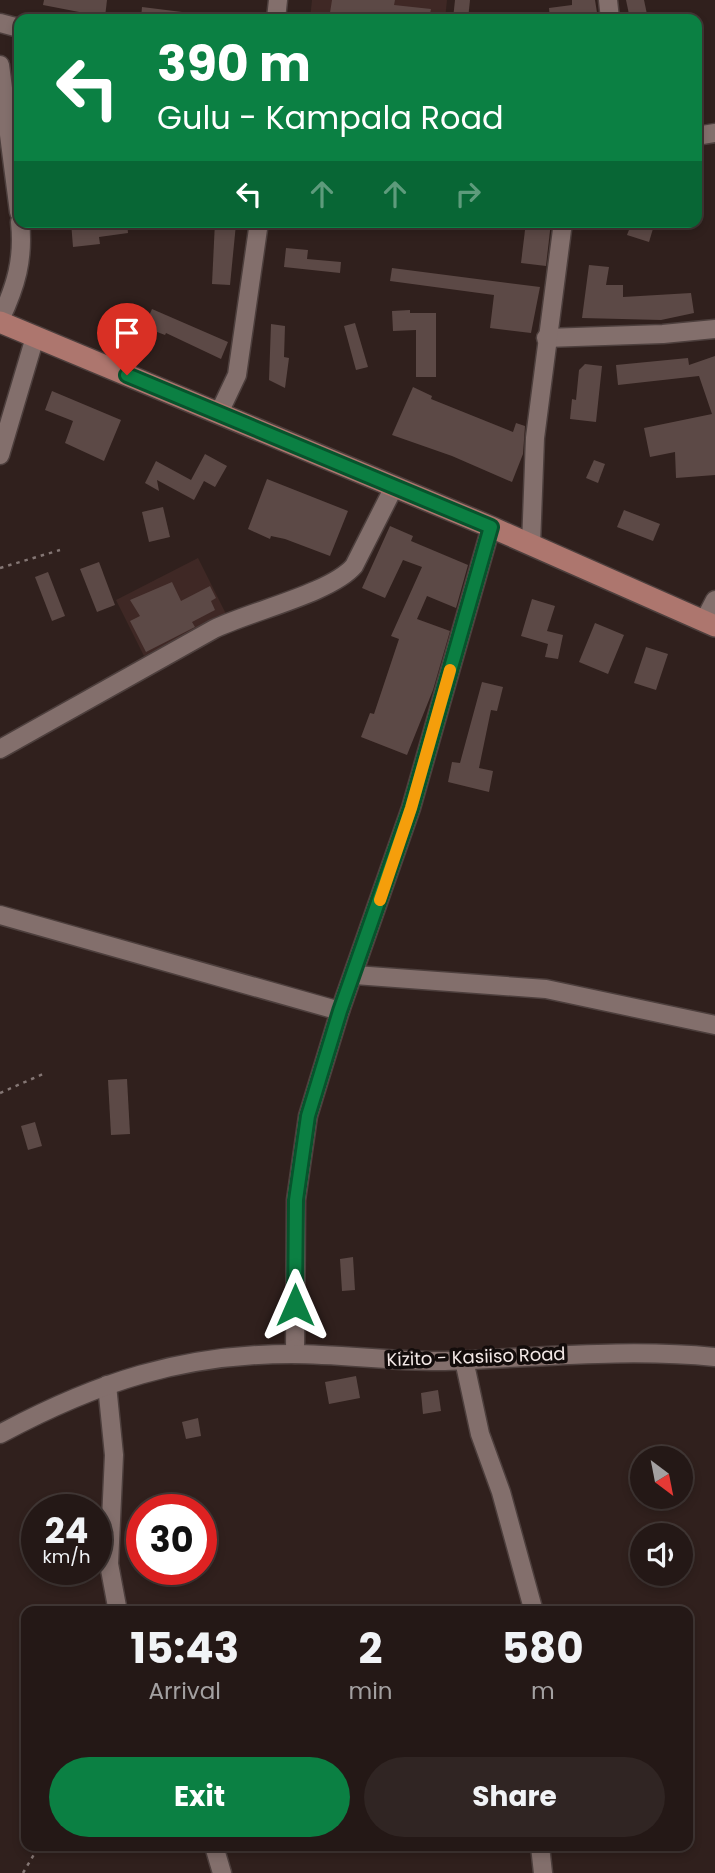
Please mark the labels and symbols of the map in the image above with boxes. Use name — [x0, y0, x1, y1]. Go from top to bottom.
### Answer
pin — [97, 303, 157, 375]
position arrow — [258, 1268, 332, 1342]
street label: Kizito - Kasiiso Road — [386, 1341, 566, 1372]
north arrow — [630, 1446, 693, 1508]
speed limit sign: 30 — [126, 1494, 217, 1585]

